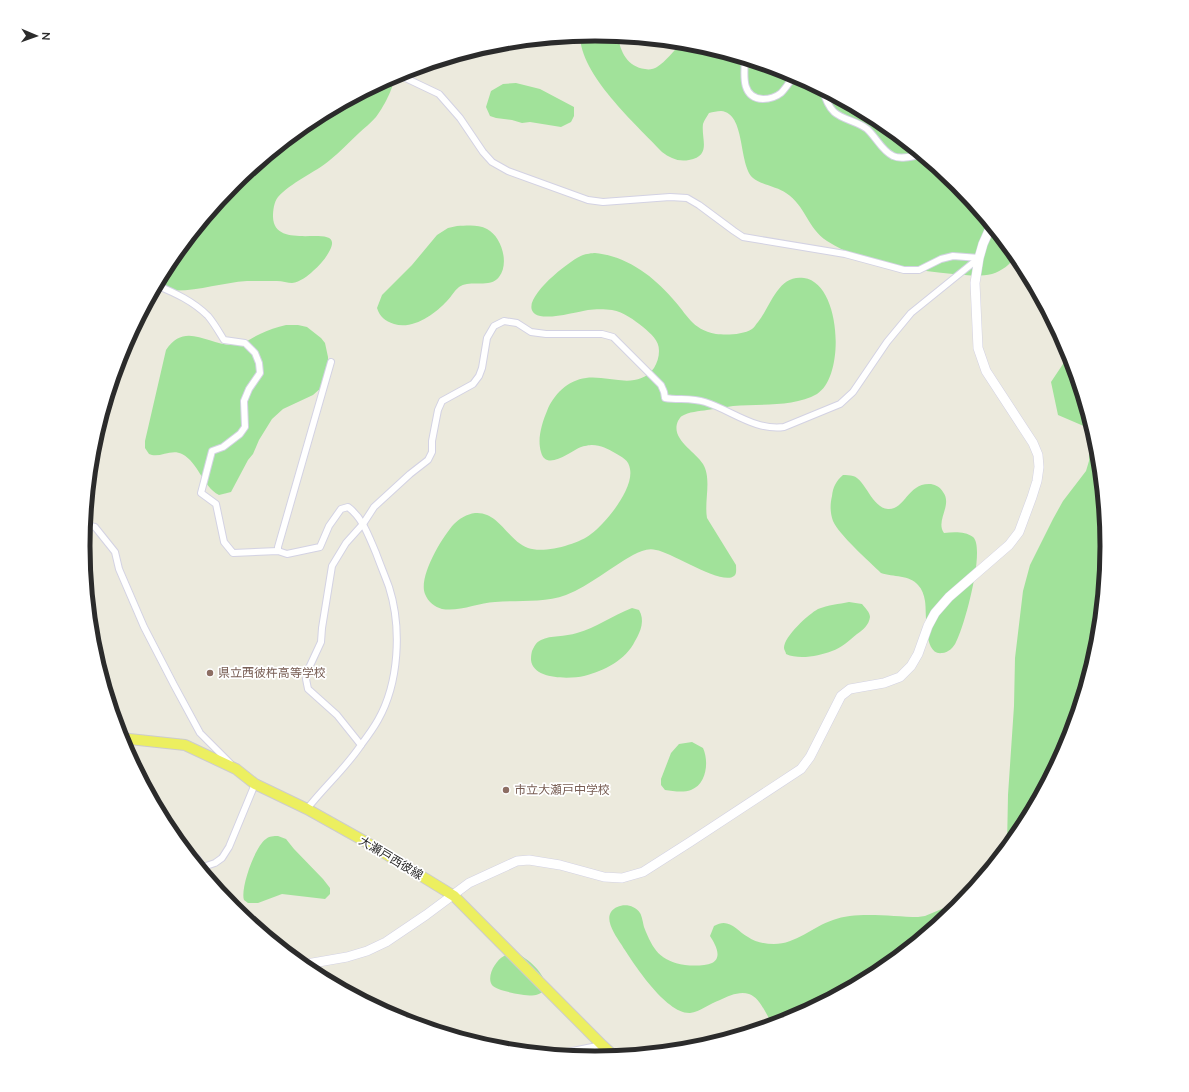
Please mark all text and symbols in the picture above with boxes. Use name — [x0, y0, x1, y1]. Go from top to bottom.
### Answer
north arrow — [16, 16, 56, 56]
text: N — [38, 32, 53, 41]
place label: 県立西彼杵高等学校 — [218, 665, 326, 681]
marker: 県立西彼杵高等学校 — [205, 668, 215, 678]
place label: 市立大瀬戸中学校 — [514, 782, 610, 798]
marker: 市立大瀬戸中学校 — [501, 785, 511, 795]
street label: 大瀬戸西彼線 — [356, 833, 426, 883]

